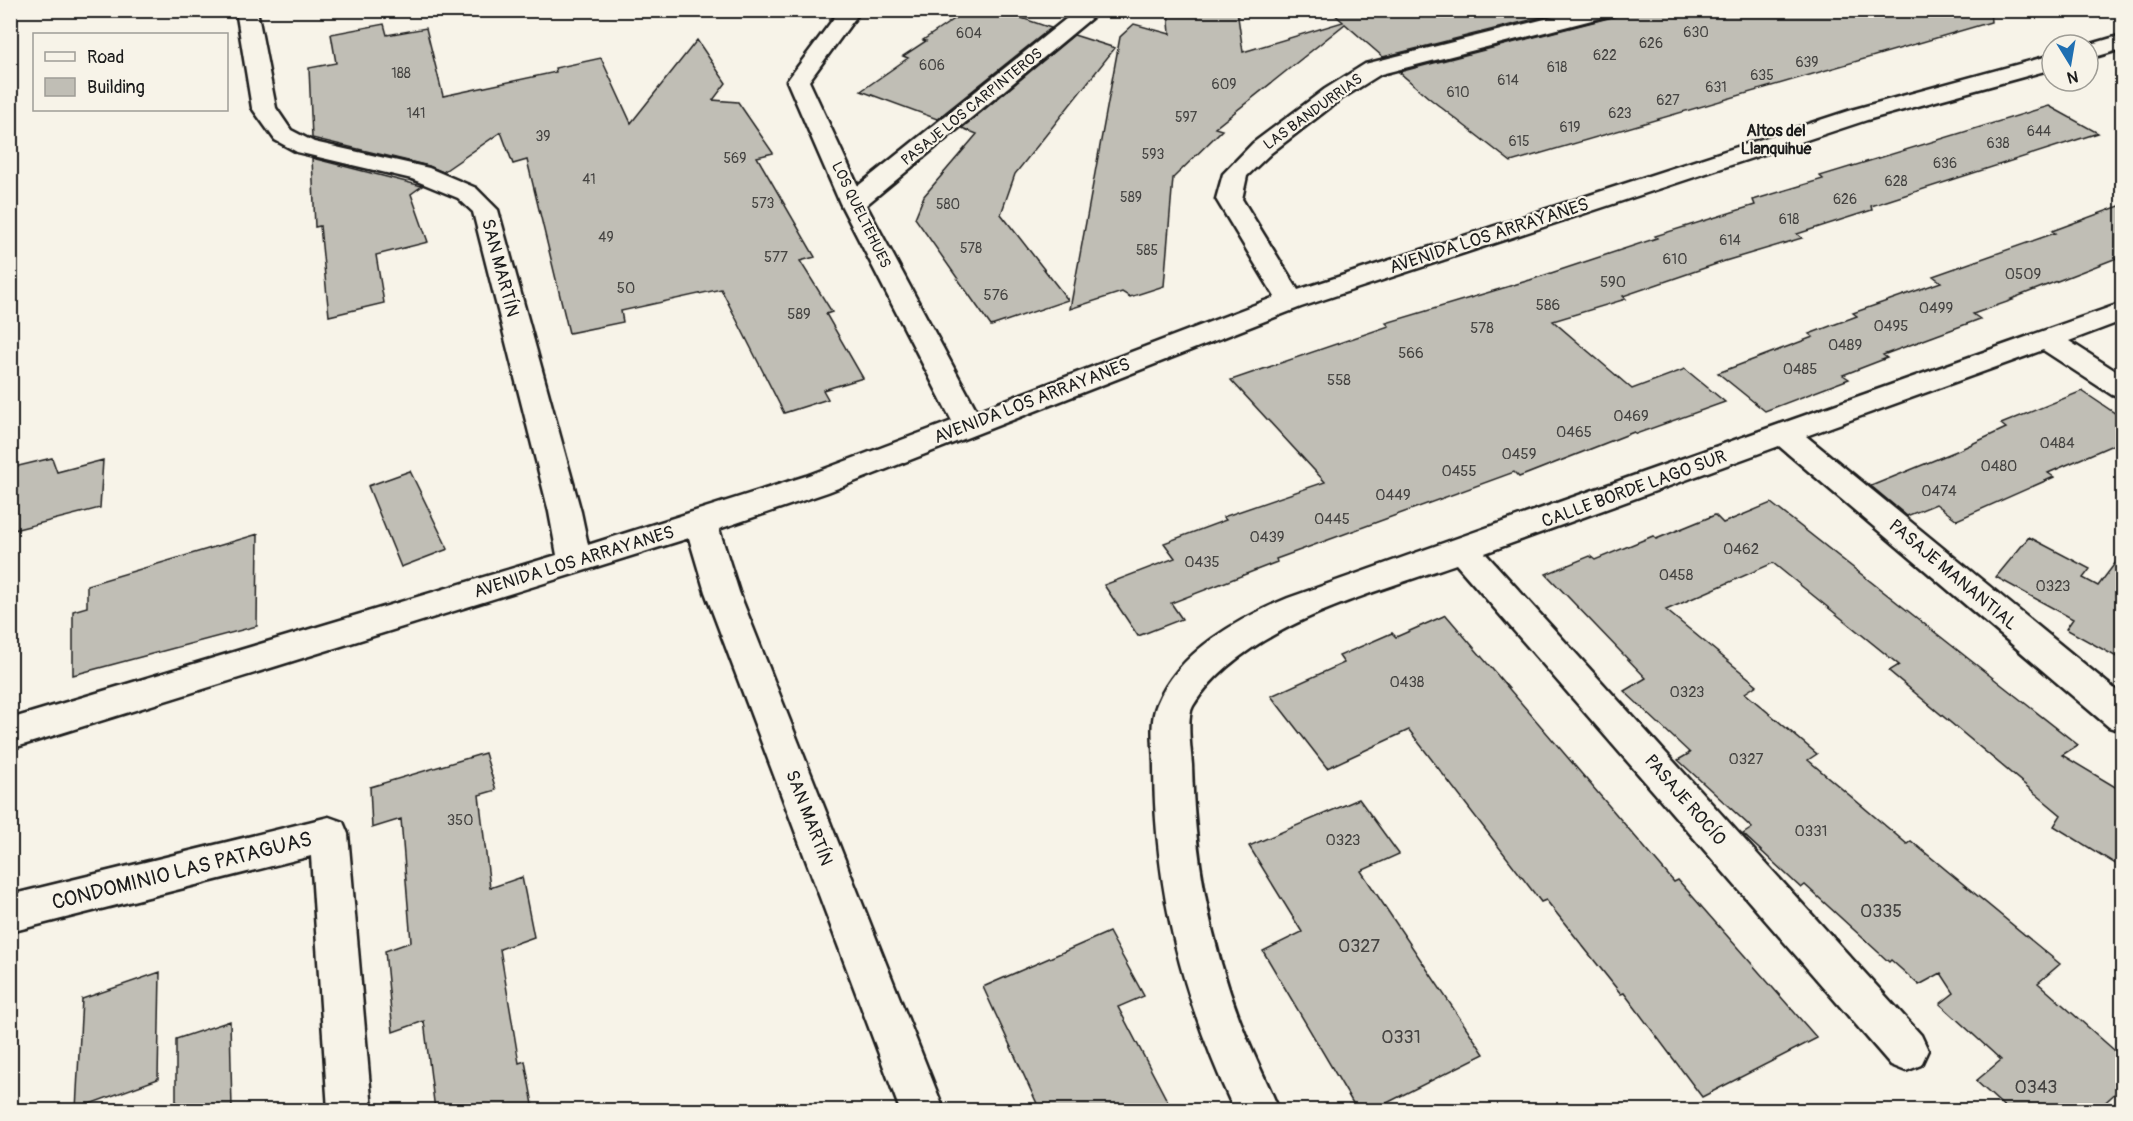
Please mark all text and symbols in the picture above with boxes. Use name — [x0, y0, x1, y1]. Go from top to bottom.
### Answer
house number: 630 — [1683, 24, 1709, 41]
house number: 604 — [956, 25, 982, 42]
legend — [33, 33, 228, 111]
north arrow — [2040, 33, 2100, 93]
house number: 626 — [1639, 35, 1663, 52]
street label: PASAJE LOS CARPINTEROS — [897, 44, 1047, 170]
text: Road — [87, 46, 124, 69]
house number: 622 — [1593, 47, 1617, 64]
house number: 639 — [1795, 54, 1819, 71]
house number: 606 — [919, 57, 945, 74]
house number: 618 — [1547, 59, 1567, 76]
house number: 188 — [391, 65, 411, 82]
text: N — [2065, 66, 2080, 88]
house number: 635 — [1750, 67, 1774, 84]
street label: LAS BANDURRIAS — [1260, 70, 1366, 154]
house number: 614 — [1497, 72, 1519, 89]
text: Building — [87, 76, 145, 99]
house number: 609 — [1212, 76, 1236, 93]
house number: 631 — [1705, 79, 1727, 96]
house number: 610 — [1446, 84, 1470, 101]
house number: 627 — [1656, 92, 1680, 109]
house number: 141 — [406, 105, 426, 122]
house number: 623 — [1608, 105, 1632, 122]
house number: 597 — [1175, 109, 1198, 126]
house number: 619 — [1560, 119, 1580, 136]
district label: Altos del Llanquihue — [1741, 121, 1812, 159]
house number: 644 — [2027, 123, 2051, 140]
house number: 39 — [535, 128, 551, 145]
house number: 615 — [1508, 133, 1530, 150]
house number: 638 — [1986, 135, 2010, 152]
house number: 593 — [1142, 146, 1164, 163]
house number: 569 — [724, 150, 746, 167]
house number: 636 — [1933, 155, 1957, 172]
street label: LOS QUELTEHUES — [827, 159, 895, 271]
house number: 41 — [582, 171, 596, 188]
house number: 628 — [1884, 173, 1908, 190]
house number: 589 — [1120, 189, 1142, 206]
house number: 626 — [1833, 191, 1857, 208]
street label: AVENIDA LOS ARRAYANES — [1386, 193, 1592, 279]
house number: 573 — [752, 195, 775, 212]
house number: 580 — [936, 196, 960, 213]
house number: 618 — [1779, 211, 1799, 228]
street label: SAN MARTÍN — [476, 216, 524, 320]
house number: 49 — [598, 229, 614, 246]
house number: 614 — [1719, 232, 1741, 249]
house number: 578 — [960, 240, 982, 257]
house number: 585 — [1136, 242, 1158, 259]
house number: 577 — [764, 248, 788, 267]
house number: 610 — [1663, 250, 1687, 269]
house number: 0509 — [2005, 265, 2041, 284]
house number: 590 — [1600, 273, 1626, 292]
house number: 50 — [617, 279, 635, 298]
house number: 576 — [984, 286, 1008, 305]
house number: 586 — [1536, 296, 1560, 315]
house number: 0499 — [1919, 299, 1953, 318]
house number: 589 — [787, 305, 811, 324]
house number: 0495 — [1874, 317, 1908, 336]
house number: 578 — [1470, 319, 1494, 338]
house number: 0489 — [1828, 336, 1862, 355]
house number: 566 — [1398, 344, 1424, 363]
street label: AVENIDA LOS ARRAYANES — [931, 353, 1133, 449]
house number: 0485 — [1783, 360, 1817, 379]
house number: 558 — [1327, 371, 1351, 390]
house number: 0469 — [1613, 407, 1649, 426]
house number: 0465 — [1556, 423, 1592, 442]
house number: 0484 — [2039, 434, 2075, 453]
house number: 0459 — [1502, 445, 1536, 464]
street label: CALLE BORDE LAGO SUR — [1538, 445, 1730, 533]
house number: 0480 — [1981, 457, 2017, 476]
house number: 0455 — [1441, 462, 1477, 481]
house number: 0474 — [1921, 482, 1957, 501]
house number: 0449 — [1375, 486, 1411, 505]
house number: 0445 — [1314, 510, 1350, 529]
street label: PASAJE MANANTIAL — [1884, 514, 2022, 636]
street label: AVENIDA LOS ARRAYANES — [471, 521, 677, 603]
house number: 0439 — [1249, 528, 1285, 547]
house number: 0462 — [1723, 540, 1759, 559]
house number: 0435 — [1184, 553, 1220, 572]
house number: 0458 — [1659, 566, 1694, 585]
house number: 0323 — [2036, 577, 2070, 596]
house number: 0438 — [1390, 673, 1425, 692]
house number: 0323 — [1670, 683, 1704, 702]
street label: PASAJE ROCÍO — [1639, 750, 1731, 850]
house number: 0327 — [1729, 750, 1764, 769]
street label: SAN MARTÍN — [780, 767, 838, 869]
house number: 350 — [447, 811, 473, 830]
house number: 0331 — [1795, 822, 1827, 841]
street label: CONDOMINIO LAS PATAGUAS — [49, 826, 315, 916]
house number: 0323 — [1326, 831, 1360, 850]
house number: 0335 — [1860, 900, 1902, 923]
house number: 0327 — [1338, 935, 1380, 958]
house number: 0331 — [1381, 1026, 1421, 1049]
house number: 0343 — [2015, 1076, 2057, 1099]

